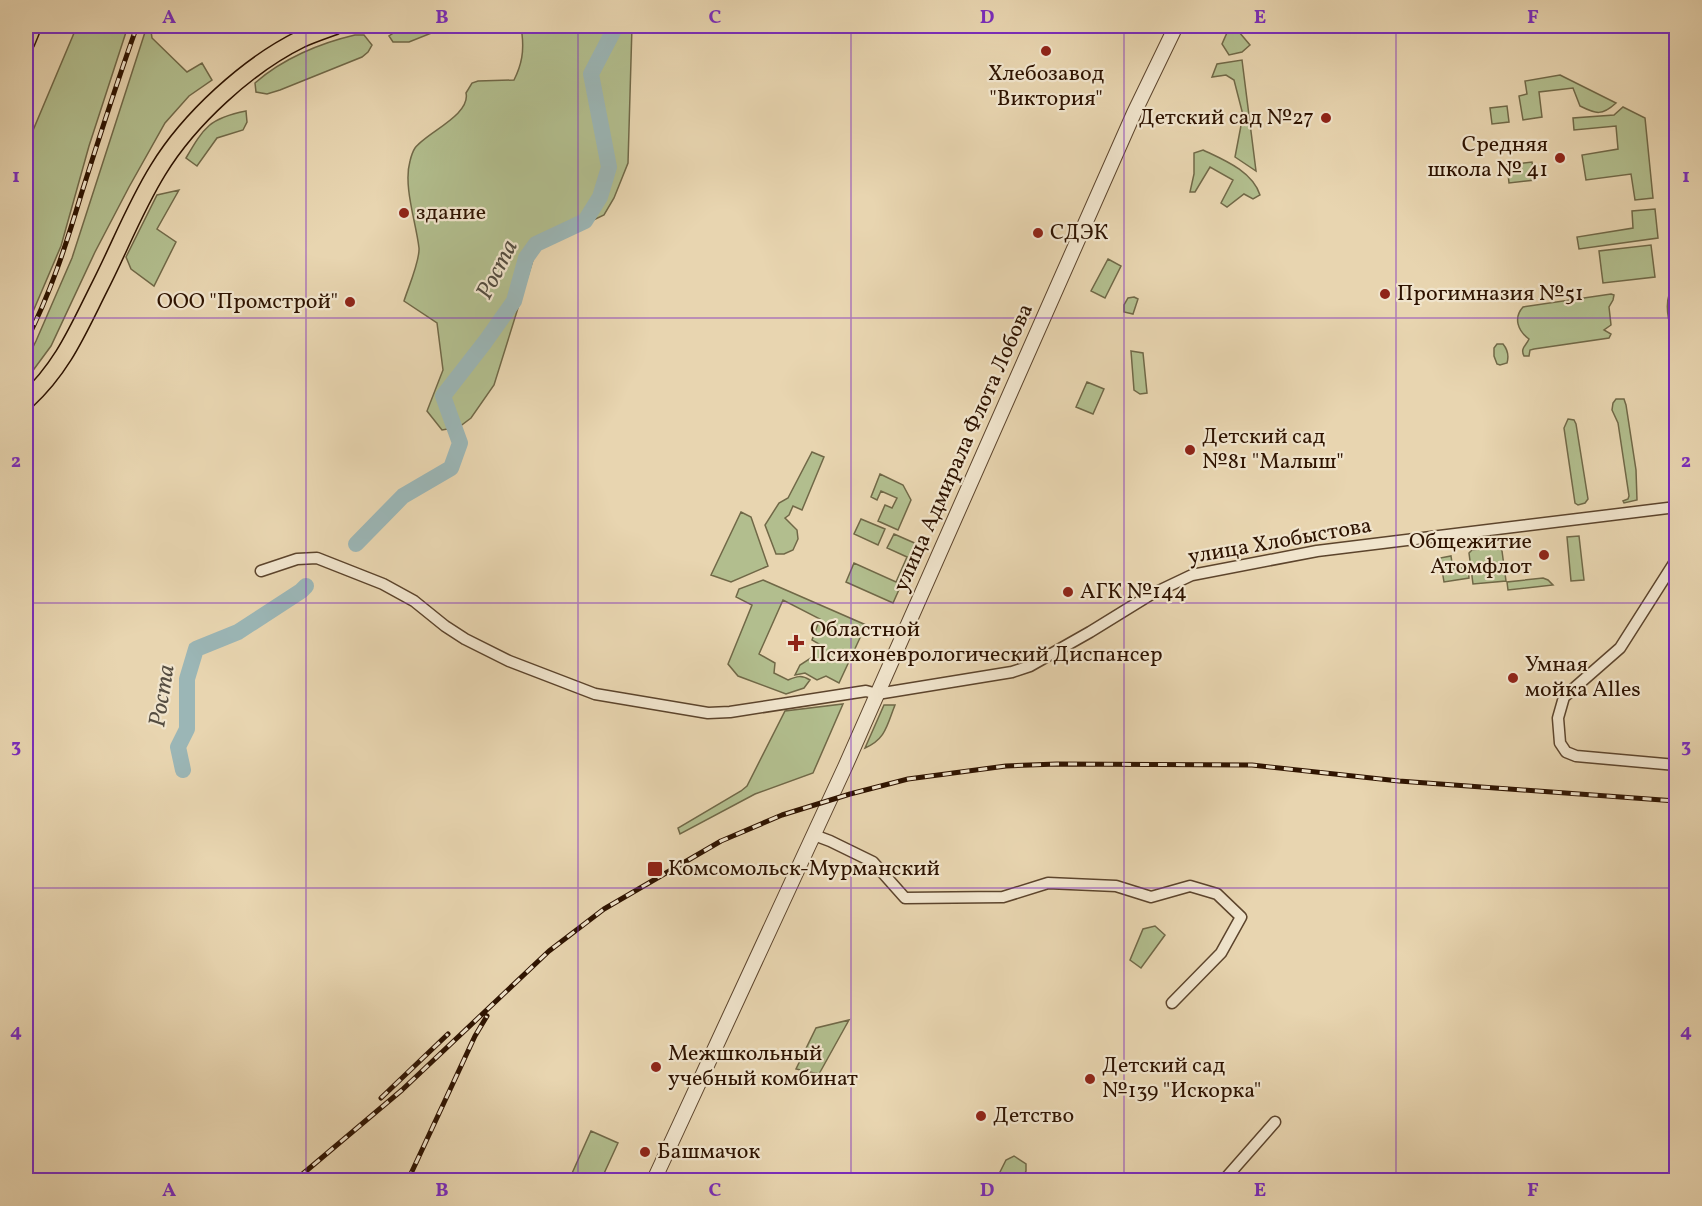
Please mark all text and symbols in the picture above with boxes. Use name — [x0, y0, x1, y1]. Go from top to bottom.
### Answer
text: A — [162, 4, 176, 32]
text: B — [435, 4, 449, 32]
text: C — [709, 4, 722, 32]
text: D — [980, 4, 994, 32]
text: E — [1254, 4, 1266, 32]
text: F — [1527, 4, 1539, 32]
marker: Хлебозавод "Виктория" — [1039, 44, 1053, 58]
place label: Хлебозавод "Виктория" — [988, 59, 1105, 115]
place label: Детский сад №27 — [1139, 103, 1314, 134]
marker: Детский сад №27 — [1319, 111, 1333, 125]
place label: Средняя школа № 41 — [1428, 130, 1548, 186]
marker: Средняя школа № 41 — [1553, 151, 1567, 165]
text: 1 — [12, 163, 20, 191]
text: 1 — [1682, 163, 1690, 191]
place label: здание — [416, 198, 486, 229]
marker: здание — [397, 206, 411, 220]
place label: СДЭК — [1050, 218, 1108, 249]
marker: СДЭК — [1031, 226, 1045, 240]
water label: Роста — [469, 234, 527, 306]
place label: Прогимназия №51 — [1397, 279, 1584, 310]
place label: ООО "Промстрой" — [157, 287, 338, 318]
marker: Прогимназия №51 — [1378, 287, 1392, 301]
marker: ООО "Промстрой" — [343, 295, 357, 309]
street label: улица Адмирала Флота Лобова — [886, 299, 1042, 597]
place label: Детский сад №81 "Малыш" — [1202, 422, 1344, 478]
marker: Детский сад №81 "Малыш" — [1183, 443, 1197, 457]
text: 2 — [11, 448, 21, 476]
text: 2 — [1681, 448, 1691, 476]
street label: улица Хлобыстова — [1186, 511, 1374, 573]
place label: Общежитие Атомфлот — [1409, 527, 1532, 583]
marker: Общежитие Атомфлот — [1537, 548, 1551, 562]
place label: АГК №144 — [1080, 577, 1187, 608]
marker: АГК №144 — [1061, 585, 1075, 599]
place label: Областной Психоневрологический Диспансер — [810, 615, 1163, 671]
marker: Областной Психоневрологический Диспансер — [787, 634, 805, 652]
place label: Умная мойка Alles — [1525, 650, 1641, 706]
water label: Роста — [141, 662, 185, 730]
marker: Умная мойка Alles — [1506, 671, 1520, 685]
text: 3 — [11, 733, 21, 761]
text: 3 — [1681, 733, 1691, 761]
place label: Комсомольск-Мурманский — [668, 854, 940, 885]
marker: Комсомольск-Мурманский — [646, 860, 664, 878]
text: 4 — [10, 1018, 22, 1046]
text: 4 — [1680, 1018, 1692, 1046]
place label: Межшкольный учебный комбинат — [668, 1039, 858, 1095]
place label: Детский сад №139 "Искорка" — [1102, 1051, 1261, 1107]
marker: Межшкольный учебный комбинат — [649, 1060, 663, 1074]
marker: Детский сад №139 "Искорка" — [1083, 1072, 1097, 1086]
place label: Детство — [993, 1101, 1074, 1132]
marker: Детство — [974, 1109, 988, 1123]
place label: Башмачок — [657, 1137, 760, 1168]
marker: Башмачок — [638, 1145, 652, 1159]
text: A — [162, 1177, 176, 1205]
text: B — [435, 1177, 449, 1205]
text: C — [709, 1177, 722, 1205]
text: D — [980, 1177, 994, 1205]
text: E — [1254, 1177, 1266, 1205]
text: F — [1527, 1177, 1539, 1205]

